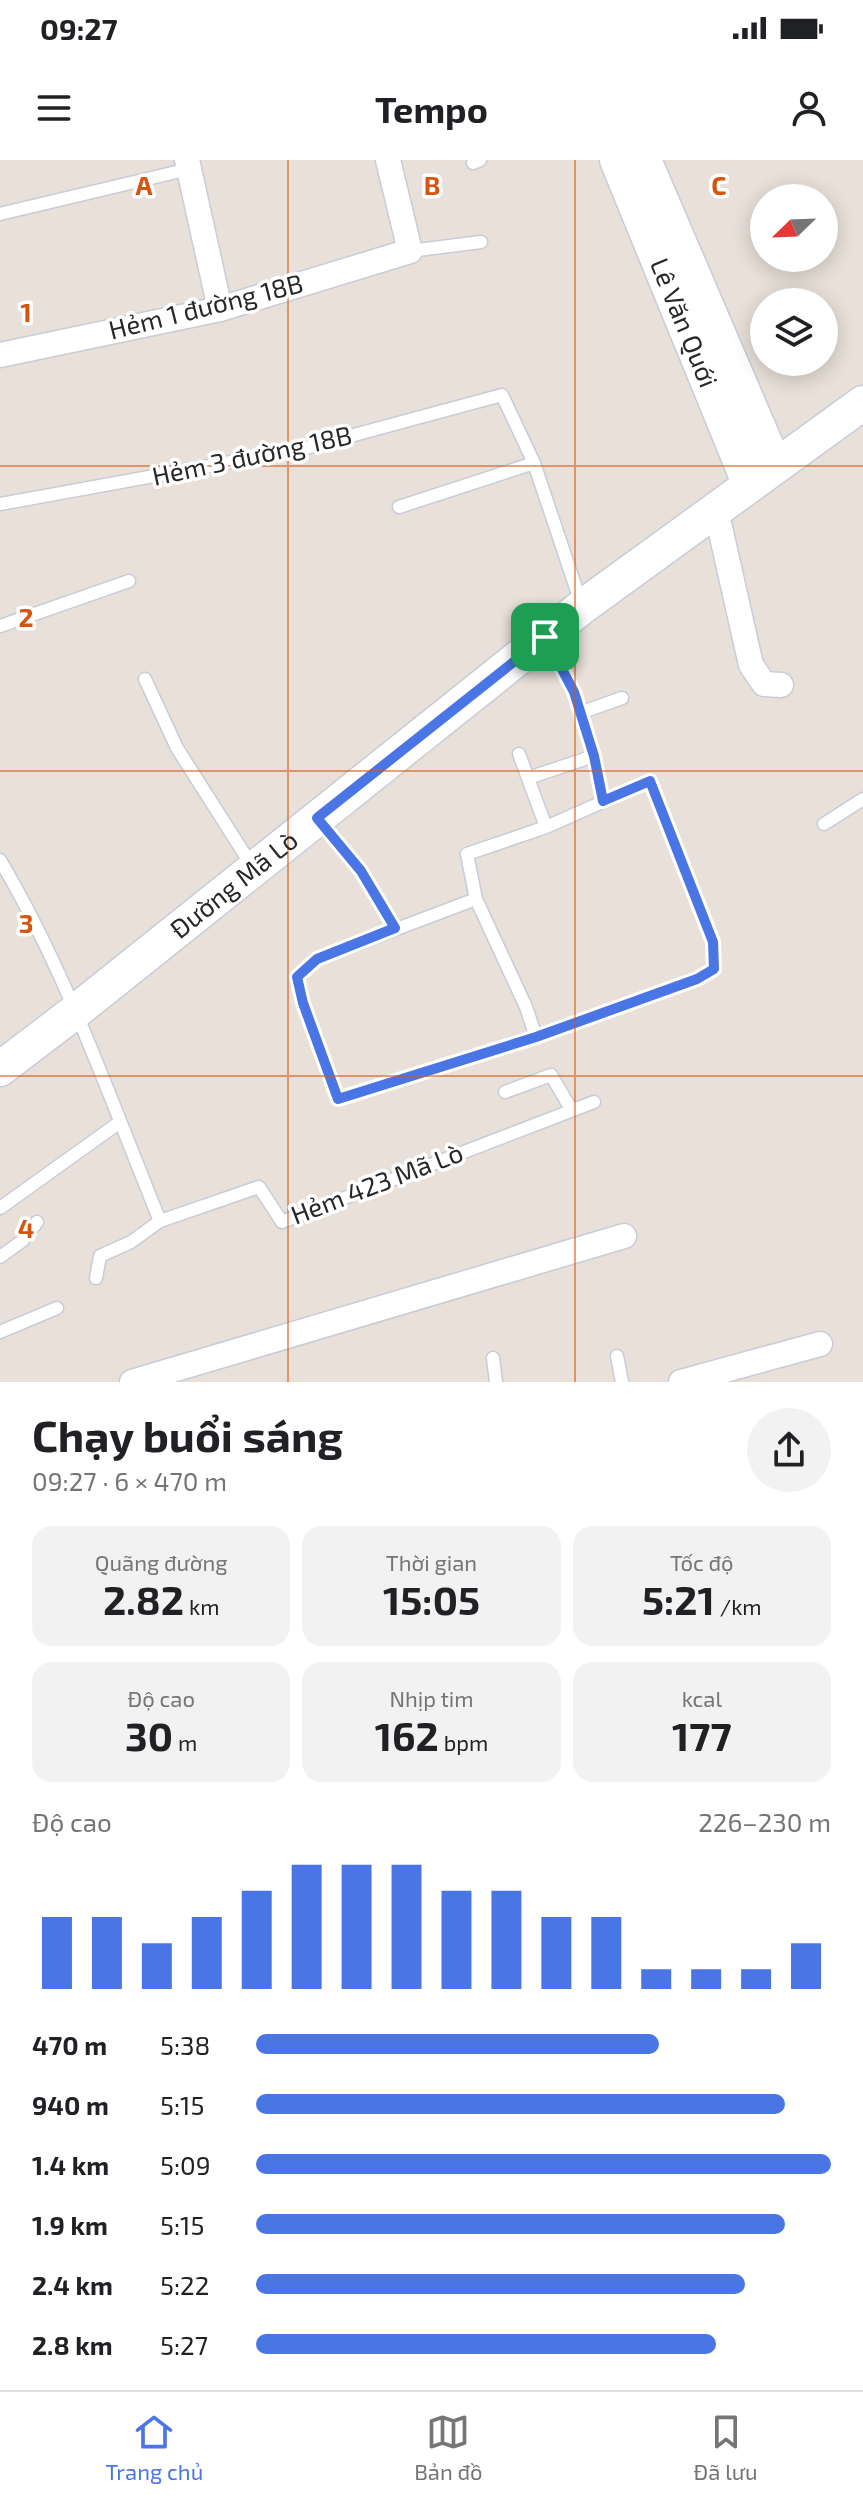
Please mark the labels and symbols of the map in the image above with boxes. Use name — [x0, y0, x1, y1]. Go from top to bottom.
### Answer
text: A — [136, 169, 153, 200]
text: B — [424, 169, 440, 200]
text: C — [711, 169, 727, 200]
north arrow — [750, 184, 838, 272]
street label: Lê Văn Quới — [645, 253, 725, 391]
street label: Hẻm 1 đường 18B — [105, 266, 306, 345]
text: 1 — [20, 296, 32, 327]
street label: Hẻm 3 đường 18B — [149, 418, 354, 491]
text: 2 — [18, 601, 34, 632]
pin — [511, 603, 579, 671]
street label: Đường Mã Lò — [163, 823, 303, 944]
text: 3 — [19, 907, 33, 938]
street label: Hẻm 423 Mã Lò — [286, 1136, 467, 1230]
text: 4 — [18, 1212, 34, 1243]

